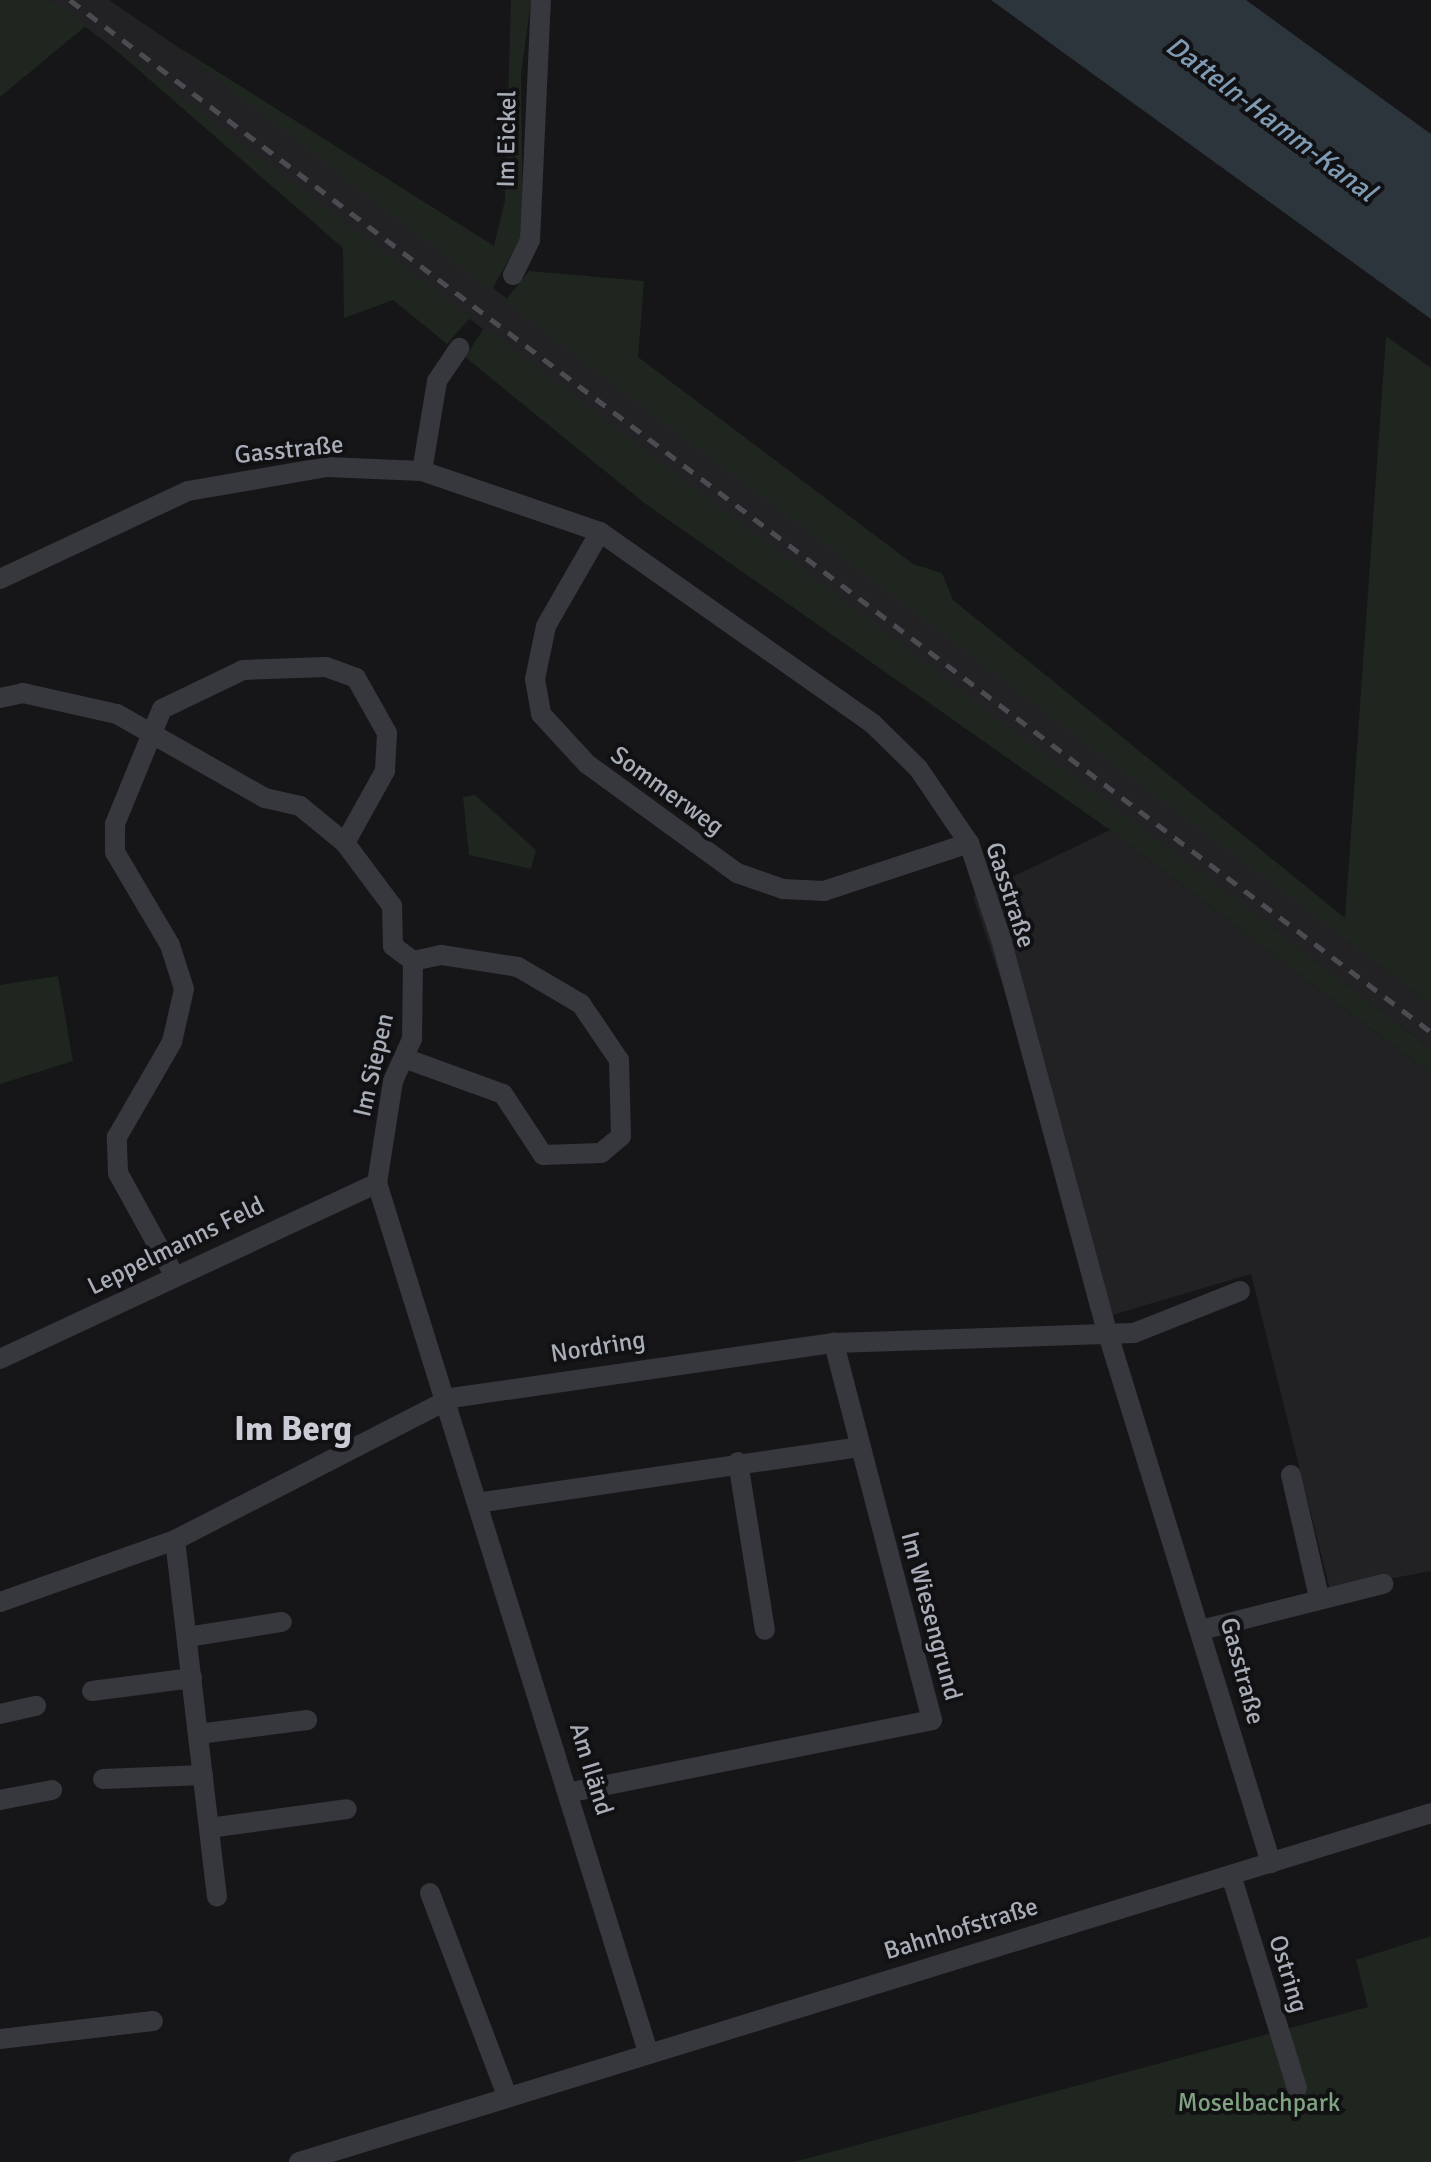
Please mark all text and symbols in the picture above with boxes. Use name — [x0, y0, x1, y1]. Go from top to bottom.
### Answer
water label: Datteln-Hamm-Kanal — [1159, 29, 1383, 209]
street label: Im Eickel — [491, 90, 523, 188]
street label: Gasstraße — [233, 429, 345, 471]
street label: Sommerweg — [605, 740, 729, 842]
street label: Gasstraße — [979, 838, 1041, 952]
street label: Im Siepen — [348, 1010, 400, 1120]
street label: Leppelmanns Feld — [83, 1190, 269, 1302]
street label: Nordring — [549, 1325, 647, 1369]
district label: Im Berg — [234, 1408, 352, 1450]
street label: Im Wiesengrund — [894, 1528, 968, 1704]
street label: Gasstraße — [1213, 1614, 1271, 1728]
street label: Am Iländ — [563, 1719, 619, 1819]
street label: Bahnhofstraße — [880, 1891, 1042, 1967]
street label: Ostring — [1262, 1932, 1314, 2016]
park label: Moselbachpark — [1178, 2088, 1340, 2118]

